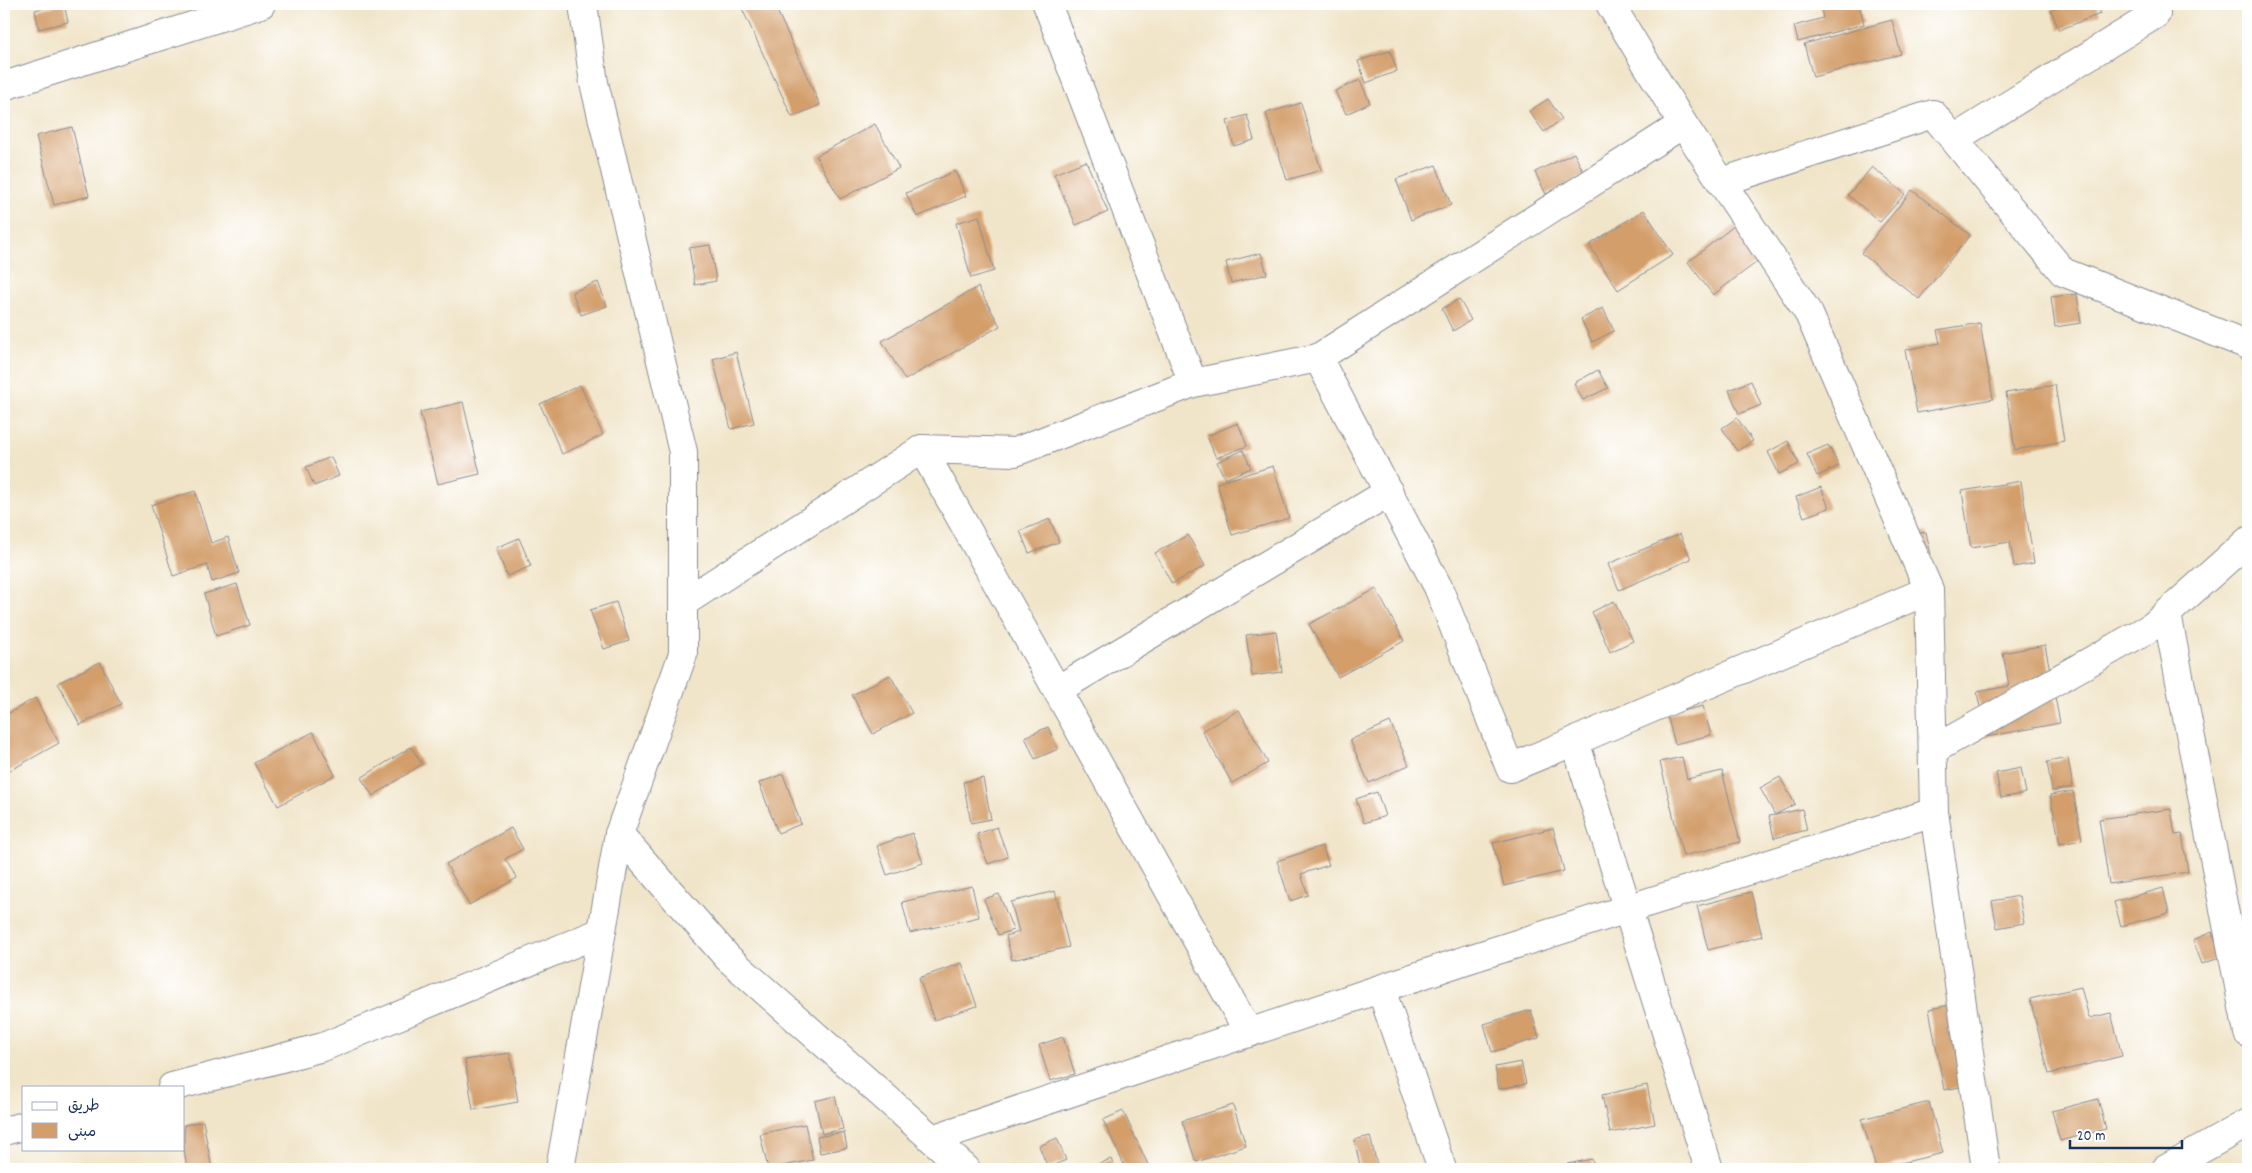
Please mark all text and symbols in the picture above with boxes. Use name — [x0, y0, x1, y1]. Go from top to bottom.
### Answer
legend — [22, 1086, 185, 1150]
text: طريق — [68, 1096, 100, 1118]
scale bar — [2070, 1118, 2182, 1150]
text: مبنى — [68, 1122, 96, 1144]
text: 20 m — [2077, 1126, 2105, 1148]

